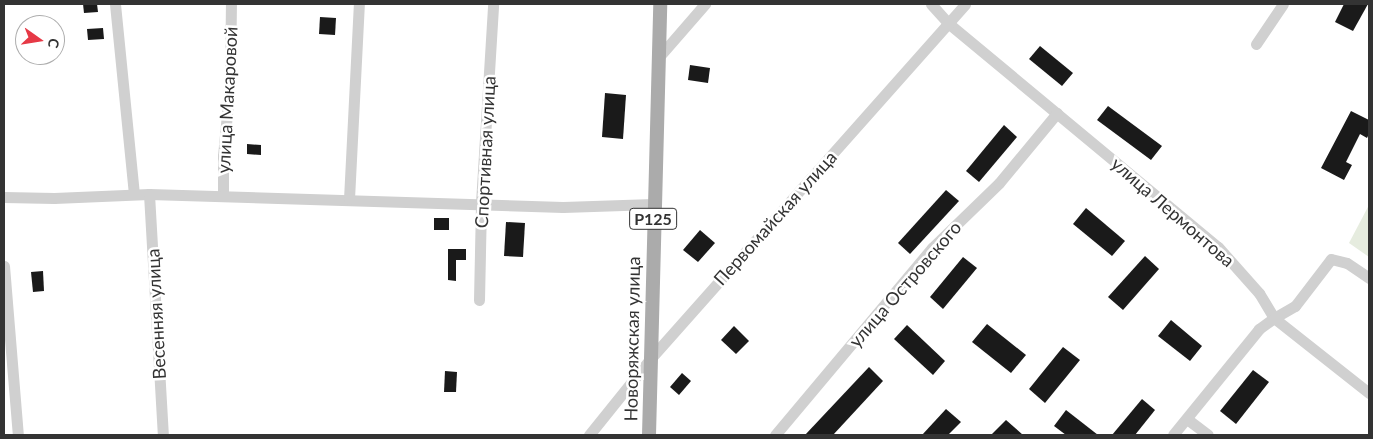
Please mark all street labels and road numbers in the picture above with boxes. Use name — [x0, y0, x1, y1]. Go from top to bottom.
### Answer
street label: улица Макаровой — [212, 26, 242, 174]
street label: Спортивная улица — [470, 75, 500, 229]
street label: Первомайская улица — [709, 146, 841, 290]
street label: улица Лермонтова — [1107, 153, 1239, 271]
road number: Р125 — [628, 205, 678, 232]
street label: улица Островского — [844, 217, 966, 351]
street label: Весенняя улица — [142, 248, 170, 380]
street label: Новоряжская улица — [620, 256, 644, 422]

